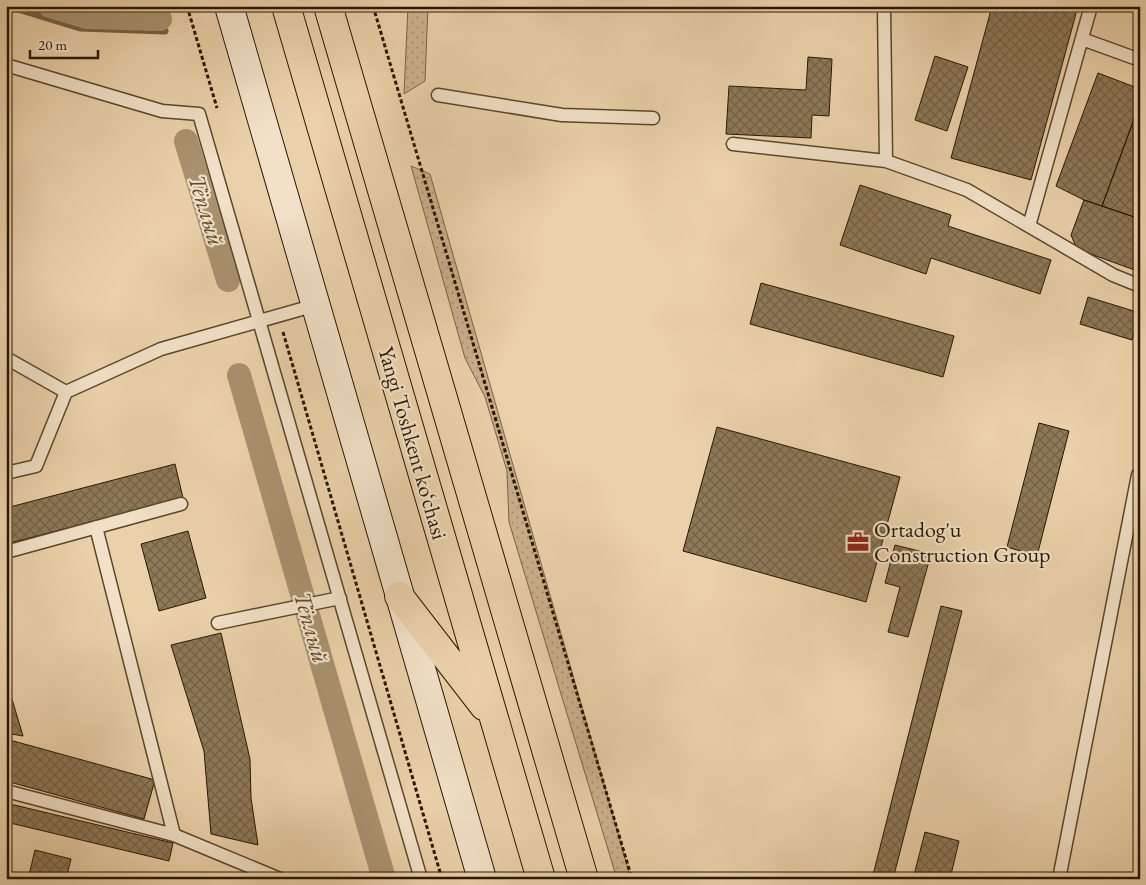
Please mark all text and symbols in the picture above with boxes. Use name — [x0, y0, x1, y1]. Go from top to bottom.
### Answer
scale bar — [30, 28, 98, 60]
text: 20 m — [38, 35, 67, 54]
water label: Тёплый — [182, 171, 232, 249]
street label: Yangi Toshkent ko‘chasi — [372, 343, 454, 543]
place label: Ortadog'u Construction Group — [874, 515, 1051, 569]
office icon: Ortadog'u Construction Group — [845, 529, 871, 555]
water label: Тёплый — [287, 588, 337, 666]

